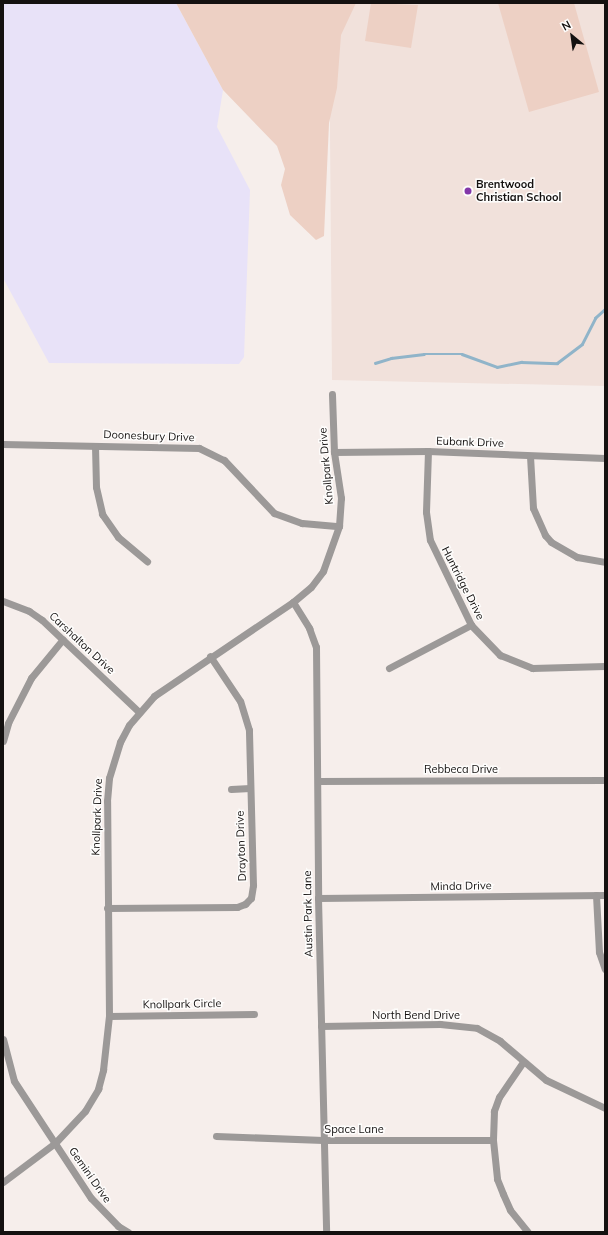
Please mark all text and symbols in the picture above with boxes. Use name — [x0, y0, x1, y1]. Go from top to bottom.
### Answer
north arrow — [552, 16, 592, 56]
text: N — [559, 17, 573, 34]
place label: Brentwood Christian School — [476, 178, 561, 204]
marker: Brentwood Christian School — [463, 186, 473, 196]
street label: Knollpark Drive — [316, 427, 336, 505]
street label: Doonesbury Drive — [103, 428, 195, 444]
street label: Eubank Drive — [436, 434, 504, 450]
street label: Huntridge Drive — [439, 544, 487, 622]
street label: Carshalton Drive — [46, 609, 118, 677]
street label: Rebbeca Drive — [424, 762, 498, 776]
street label: Knollpark Drive — [89, 778, 105, 856]
street label: Drayton Drive — [233, 810, 249, 882]
street label: Austin Park Lane — [301, 871, 315, 957]
street label: Minda Drive — [430, 879, 492, 893]
street label: Knollpark Circle — [143, 997, 221, 1011]
street label: North Bend Drive — [372, 1008, 460, 1022]
street label: Space Lane — [324, 1122, 384, 1136]
street label: Gemini Drive — [66, 1145, 114, 1205]

